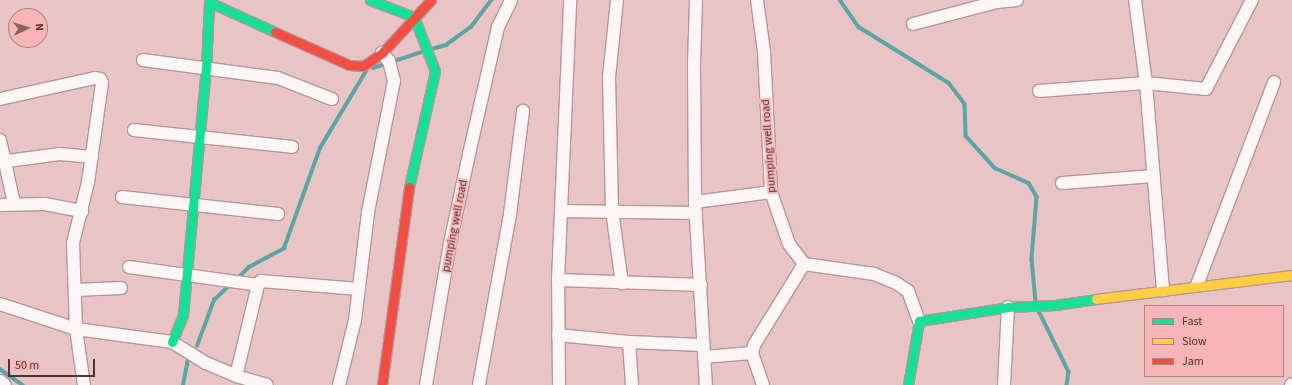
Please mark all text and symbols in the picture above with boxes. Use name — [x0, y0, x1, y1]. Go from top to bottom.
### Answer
north arrow — [8, 8, 48, 48]
text: N — [32, 23, 47, 31]
street label: pumping well road — [759, 99, 779, 193]
street label: pumping well road — [439, 179, 471, 273]
legend — [1144, 305, 1284, 377]
text: Fast — [1182, 313, 1202, 330]
text: Slow — [1182, 333, 1207, 350]
scale bar — [10, 351, 97, 377]
text: Jam — [1182, 353, 1204, 370]
text: 50 m — [15, 357, 39, 374]

